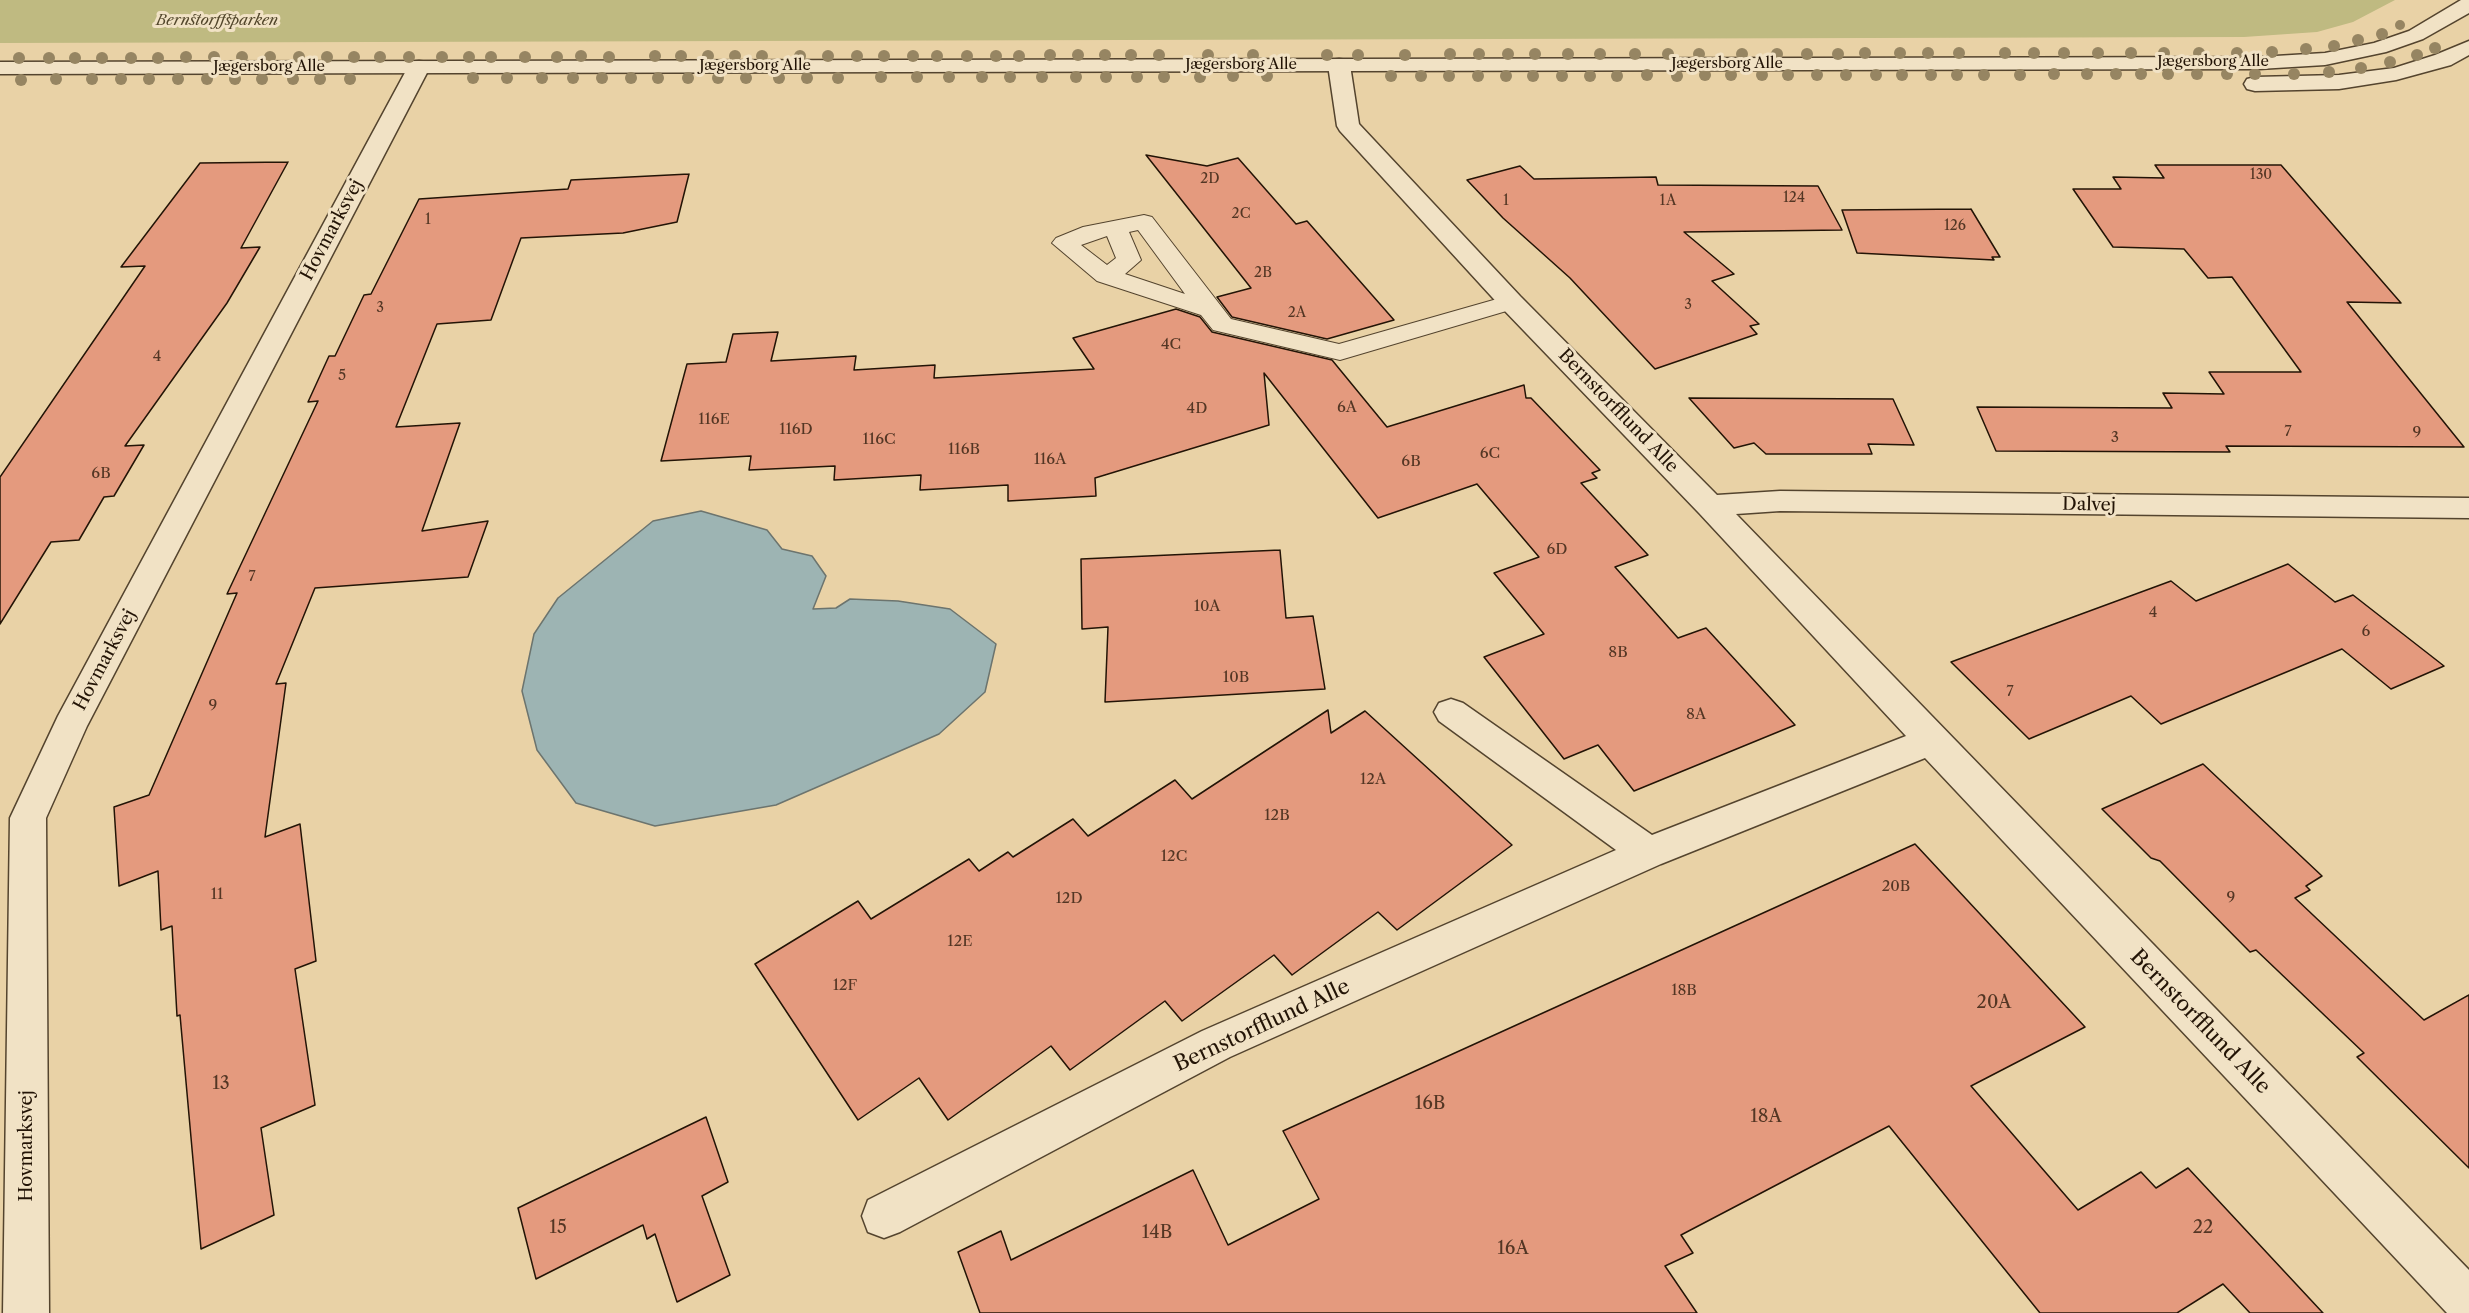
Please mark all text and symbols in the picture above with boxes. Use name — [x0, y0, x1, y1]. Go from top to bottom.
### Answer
park label: Bernstorffsparken — [156, 12, 278, 30]
street label: Jægersborg Alle — [2157, 53, 2269, 71]
street label: Jægersborg Alle — [1671, 55, 1783, 73]
street label: Jægersborg Alle — [1185, 56, 1297, 74]
street label: Jægersborg Alle — [699, 57, 811, 75]
street label: Jægersborg Alle — [213, 58, 325, 76]
house number: 130 — [2250, 167, 2272, 183]
house number: 2D — [1200, 171, 1220, 187]
street label: Hovmarksvej — [296, 176, 368, 284]
house number: 124 — [1783, 190, 1805, 206]
house number: 1 — [1503, 193, 1509, 209]
house number: 1A — [1660, 193, 1676, 209]
house number: 2C — [1232, 206, 1250, 222]
house number: 1 — [425, 212, 431, 228]
house number: 126 — [1944, 218, 1966, 234]
house number: 2B — [1254, 265, 1272, 281]
house number: 3 — [1684, 297, 1692, 313]
house number: 3 — [376, 300, 384, 316]
house number: 2A — [1288, 305, 1306, 321]
house number: 4C — [1161, 336, 1181, 354]
street label: Bernstorfflund Alle — [1553, 345, 1683, 477]
house number: 4 — [153, 348, 161, 366]
house number: 5 — [338, 367, 346, 385]
house number: 6A — [1337, 399, 1357, 417]
house number: 4D — [1187, 400, 1207, 418]
house number: 116E — [698, 411, 730, 429]
house number: 116D — [779, 421, 813, 439]
house number: 7 — [2284, 423, 2292, 441]
house number: 9 — [2413, 424, 2421, 442]
house number: 3 — [2111, 429, 2119, 447]
house number: 116C — [863, 431, 895, 449]
house number: 116B — [948, 441, 980, 459]
house number: 6C — [1480, 445, 1500, 463]
house number: 116A — [1034, 451, 1066, 469]
house number: 6B — [1401, 453, 1421, 471]
house number: 6B — [91, 465, 111, 483]
street label: Dalvej — [2062, 494, 2116, 516]
house number: 6D — [1547, 541, 1567, 559]
house number: 7 — [248, 568, 256, 586]
house number: 10A — [1194, 598, 1220, 616]
house number: 4 — [2149, 604, 2157, 622]
street label: Hovmarksvej — [69, 606, 141, 714]
house number: 6 — [2362, 623, 2370, 641]
house number: 8B — [1608, 644, 1628, 662]
house number: 10B — [1223, 669, 1249, 687]
house number: 7 — [2006, 683, 2014, 701]
house number: 9 — [209, 697, 217, 715]
house number: 8A — [1686, 706, 1706, 724]
house number: 12A — [1360, 771, 1386, 789]
house number: 12B — [1264, 807, 1290, 825]
house number: 12C — [1161, 848, 1187, 866]
house number: 20B — [1882, 878, 1910, 896]
house number: 11 — [211, 886, 223, 904]
house number: 9 — [2227, 889, 2235, 907]
house number: 12D — [1055, 890, 1083, 908]
house number: 12E — [947, 933, 973, 951]
street label: Bernstorfflund Alle — [2125, 945, 2275, 1099]
street label: Bernstorfflund Alle — [1170, 974, 1354, 1078]
house number: 12F — [833, 977, 857, 995]
house number: 18B — [1671, 982, 1697, 1000]
house number: 20A — [1977, 992, 2011, 1014]
house number: 13 — [212, 1073, 230, 1095]
street label: Hovmarksvej — [16, 1090, 38, 1202]
house number: 16B — [1415, 1093, 1445, 1115]
house number: 18A — [1750, 1106, 1782, 1128]
house number: 15 — [549, 1217, 567, 1239]
house number: 22 — [2193, 1217, 2213, 1239]
house number: 14B — [1142, 1222, 1172, 1244]
house number: 16A — [1497, 1238, 1529, 1260]

